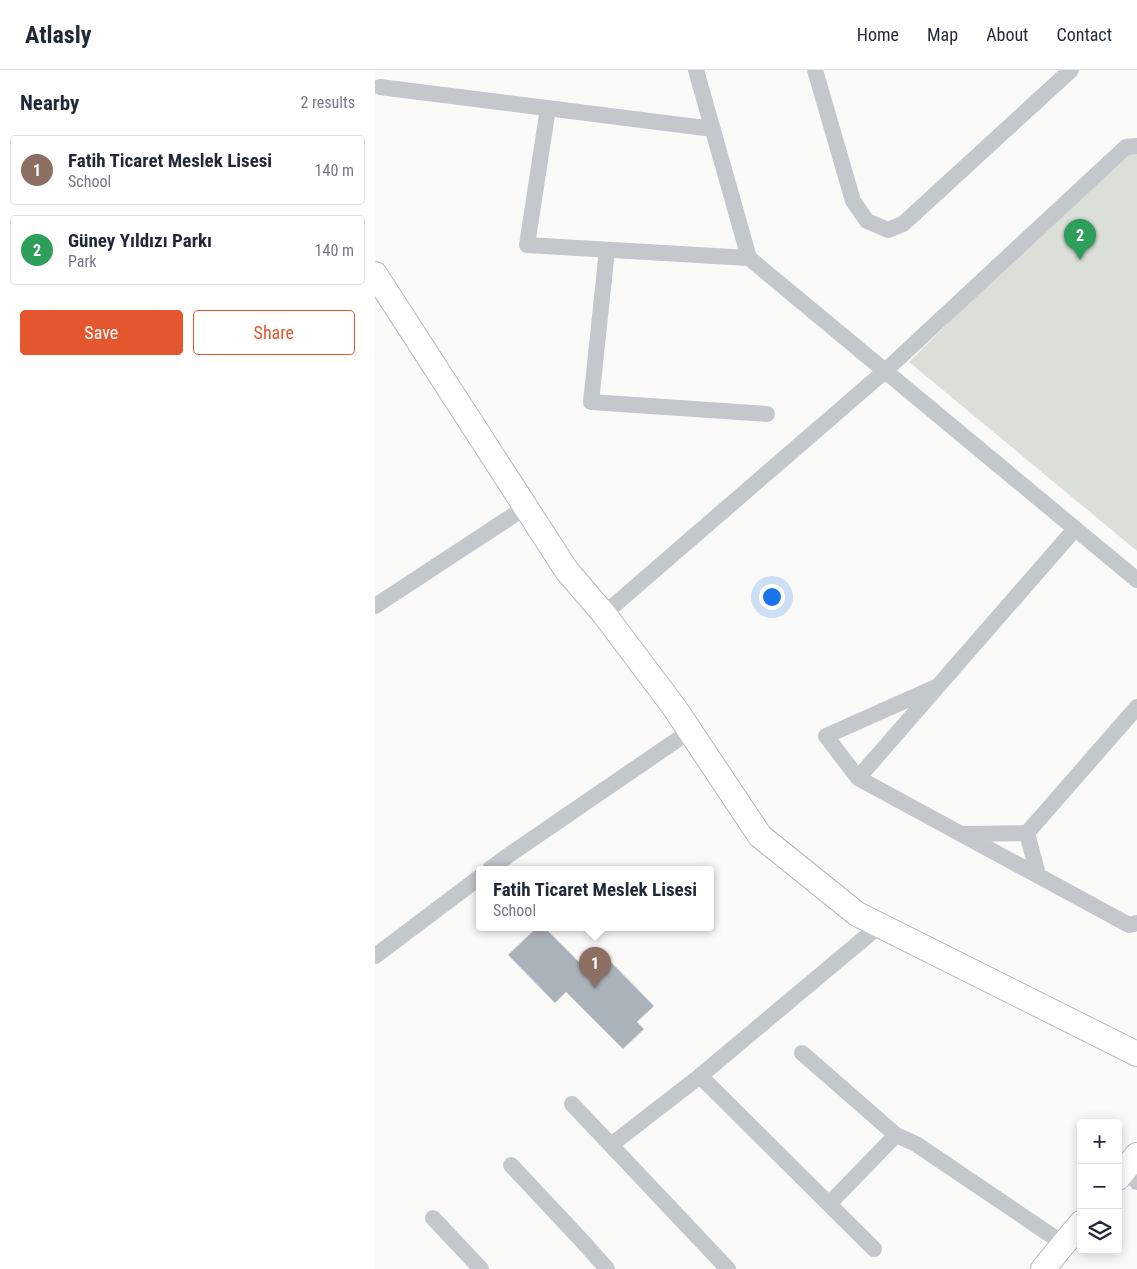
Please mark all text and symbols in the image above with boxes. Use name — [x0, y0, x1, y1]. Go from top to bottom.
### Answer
text: Atlasly — [25, 21, 91, 49]
text: Home — [857, 24, 899, 45]
text: Map — [927, 24, 958, 45]
text: About — [986, 24, 1028, 45]
text: Contact — [1056, 24, 1112, 45]
text: Nearby — [20, 91, 79, 115]
text: 2 results — [300, 93, 355, 112]
text: Fatih Ticaret Meslek Lisesi — [68, 149, 272, 172]
text: 1 — [33, 161, 41, 180]
text: 140 m — [315, 161, 354, 180]
text: School — [68, 172, 111, 191]
pin: 2 — [1064, 219, 1096, 260]
text: Güney Yıldızı Parkı — [68, 229, 212, 252]
text: 2 — [33, 241, 41, 260]
text: 140 m — [315, 241, 354, 260]
text: Park — [68, 252, 97, 271]
button: Save — [20, 310, 183, 355]
button: Share — [193, 310, 355, 355]
your location — [759, 584, 785, 610]
popup — [476, 866, 714, 931]
text: Fatih Ticaret Meslek Lisesi — [493, 878, 697, 901]
text: School — [493, 901, 536, 920]
pin: 1 — [579, 947, 611, 988]
map controls — [1077, 1119, 1122, 1254]
button: + — [1077, 1119, 1122, 1164]
button: − — [1077, 1164, 1122, 1209]
button: layers — [1077, 1209, 1122, 1254]

